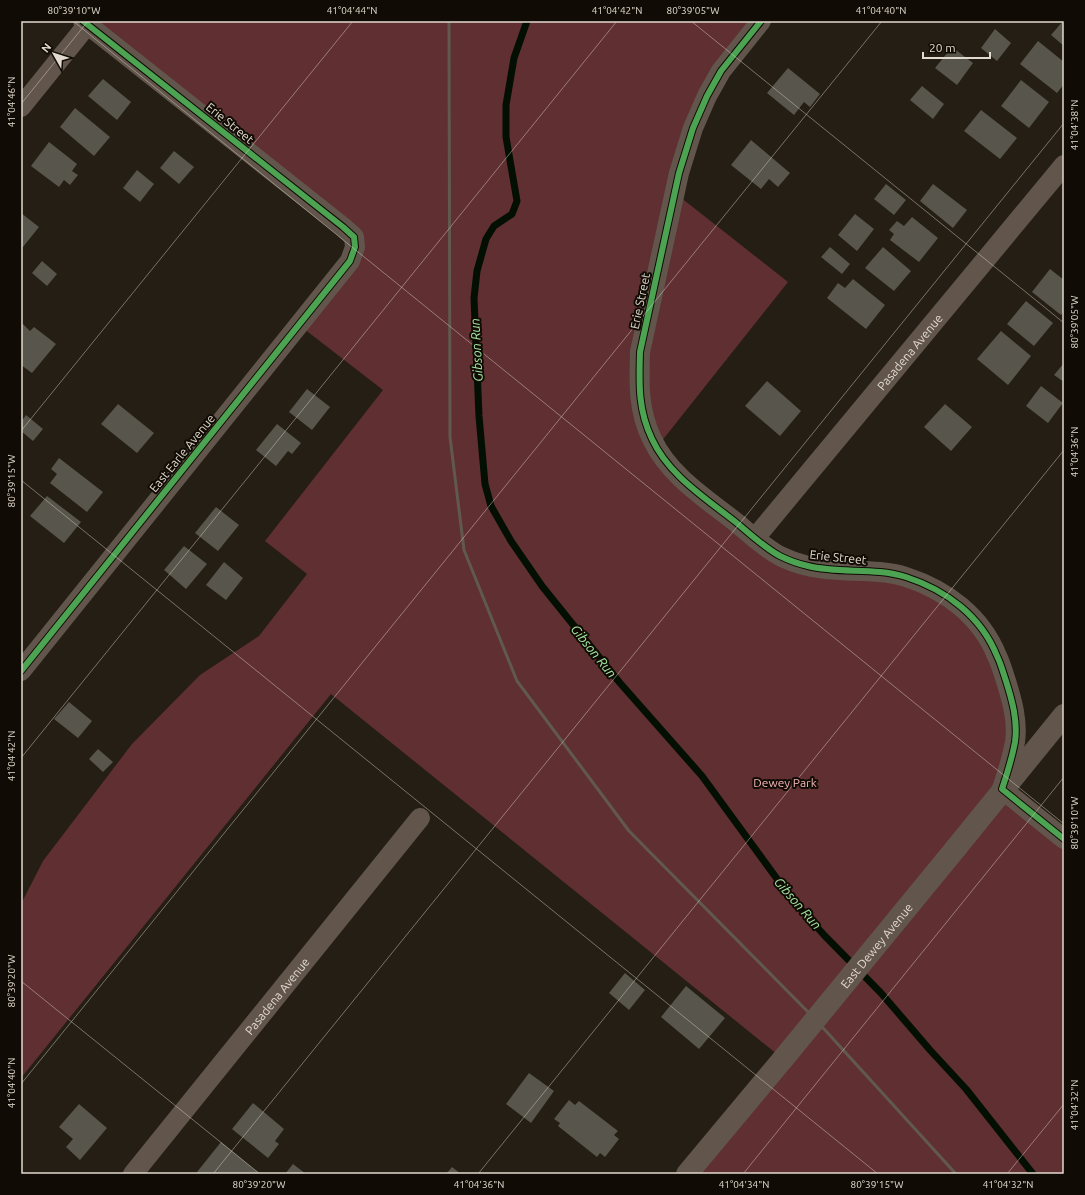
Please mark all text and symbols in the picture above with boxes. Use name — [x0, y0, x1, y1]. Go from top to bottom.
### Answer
text: 80°39'10"W — [48, 5, 100, 16]
text: 41°04'44"N — [327, 5, 377, 16]
text: 41°04'42"N — [592, 5, 642, 16]
text: 80°39'05"W — [667, 5, 719, 16]
text: 41°04'40"N — [856, 5, 906, 16]
north arrow — [34, 34, 74, 74]
scale bar — [923, 34, 990, 60]
text: N — [39, 41, 53, 55]
text: 20 m — [929, 41, 956, 54]
text: 41°04'46"N — [6, 77, 17, 127]
street label: Erie Street — [204, 100, 256, 146]
text: 41°04'38"N — [1069, 100, 1080, 150]
street label: Erie Street — [628, 271, 652, 330]
text: 80°39'05"W — [1069, 296, 1080, 348]
street label: Pasadena Avenue — [874, 311, 945, 392]
water label: Gibson Run — [467, 318, 485, 382]
street label: East Earle Avenue — [147, 412, 217, 494]
text: 41°04'36"N — [1069, 427, 1080, 477]
text: 80°39'15"W — [6, 455, 17, 507]
street label: Erie Street — [809, 548, 867, 566]
water label: Gibson Run — [568, 622, 620, 680]
text: 41°04'42"N — [6, 731, 17, 781]
park label: Dewey Park — [753, 776, 817, 789]
text: 80°39'10"W — [1069, 797, 1080, 849]
water label: Gibson Run — [772, 874, 824, 932]
street label: East Dewey Avenue — [838, 900, 915, 990]
text: 80°39'20"W — [6, 955, 17, 1007]
street label: Pasadena Avenue — [242, 955, 311, 1037]
text: 41°04'40"N — [6, 1058, 17, 1108]
text: 41°04'32"N — [1069, 1080, 1080, 1130]
text: 80°39'20"W — [233, 1179, 285, 1190]
text: 41°04'36"N — [454, 1179, 504, 1190]
text: 41°04'34"N — [719, 1179, 769, 1190]
text: 80°39'15"W — [851, 1179, 903, 1190]
text: 41°04'32"N — [983, 1179, 1033, 1190]

